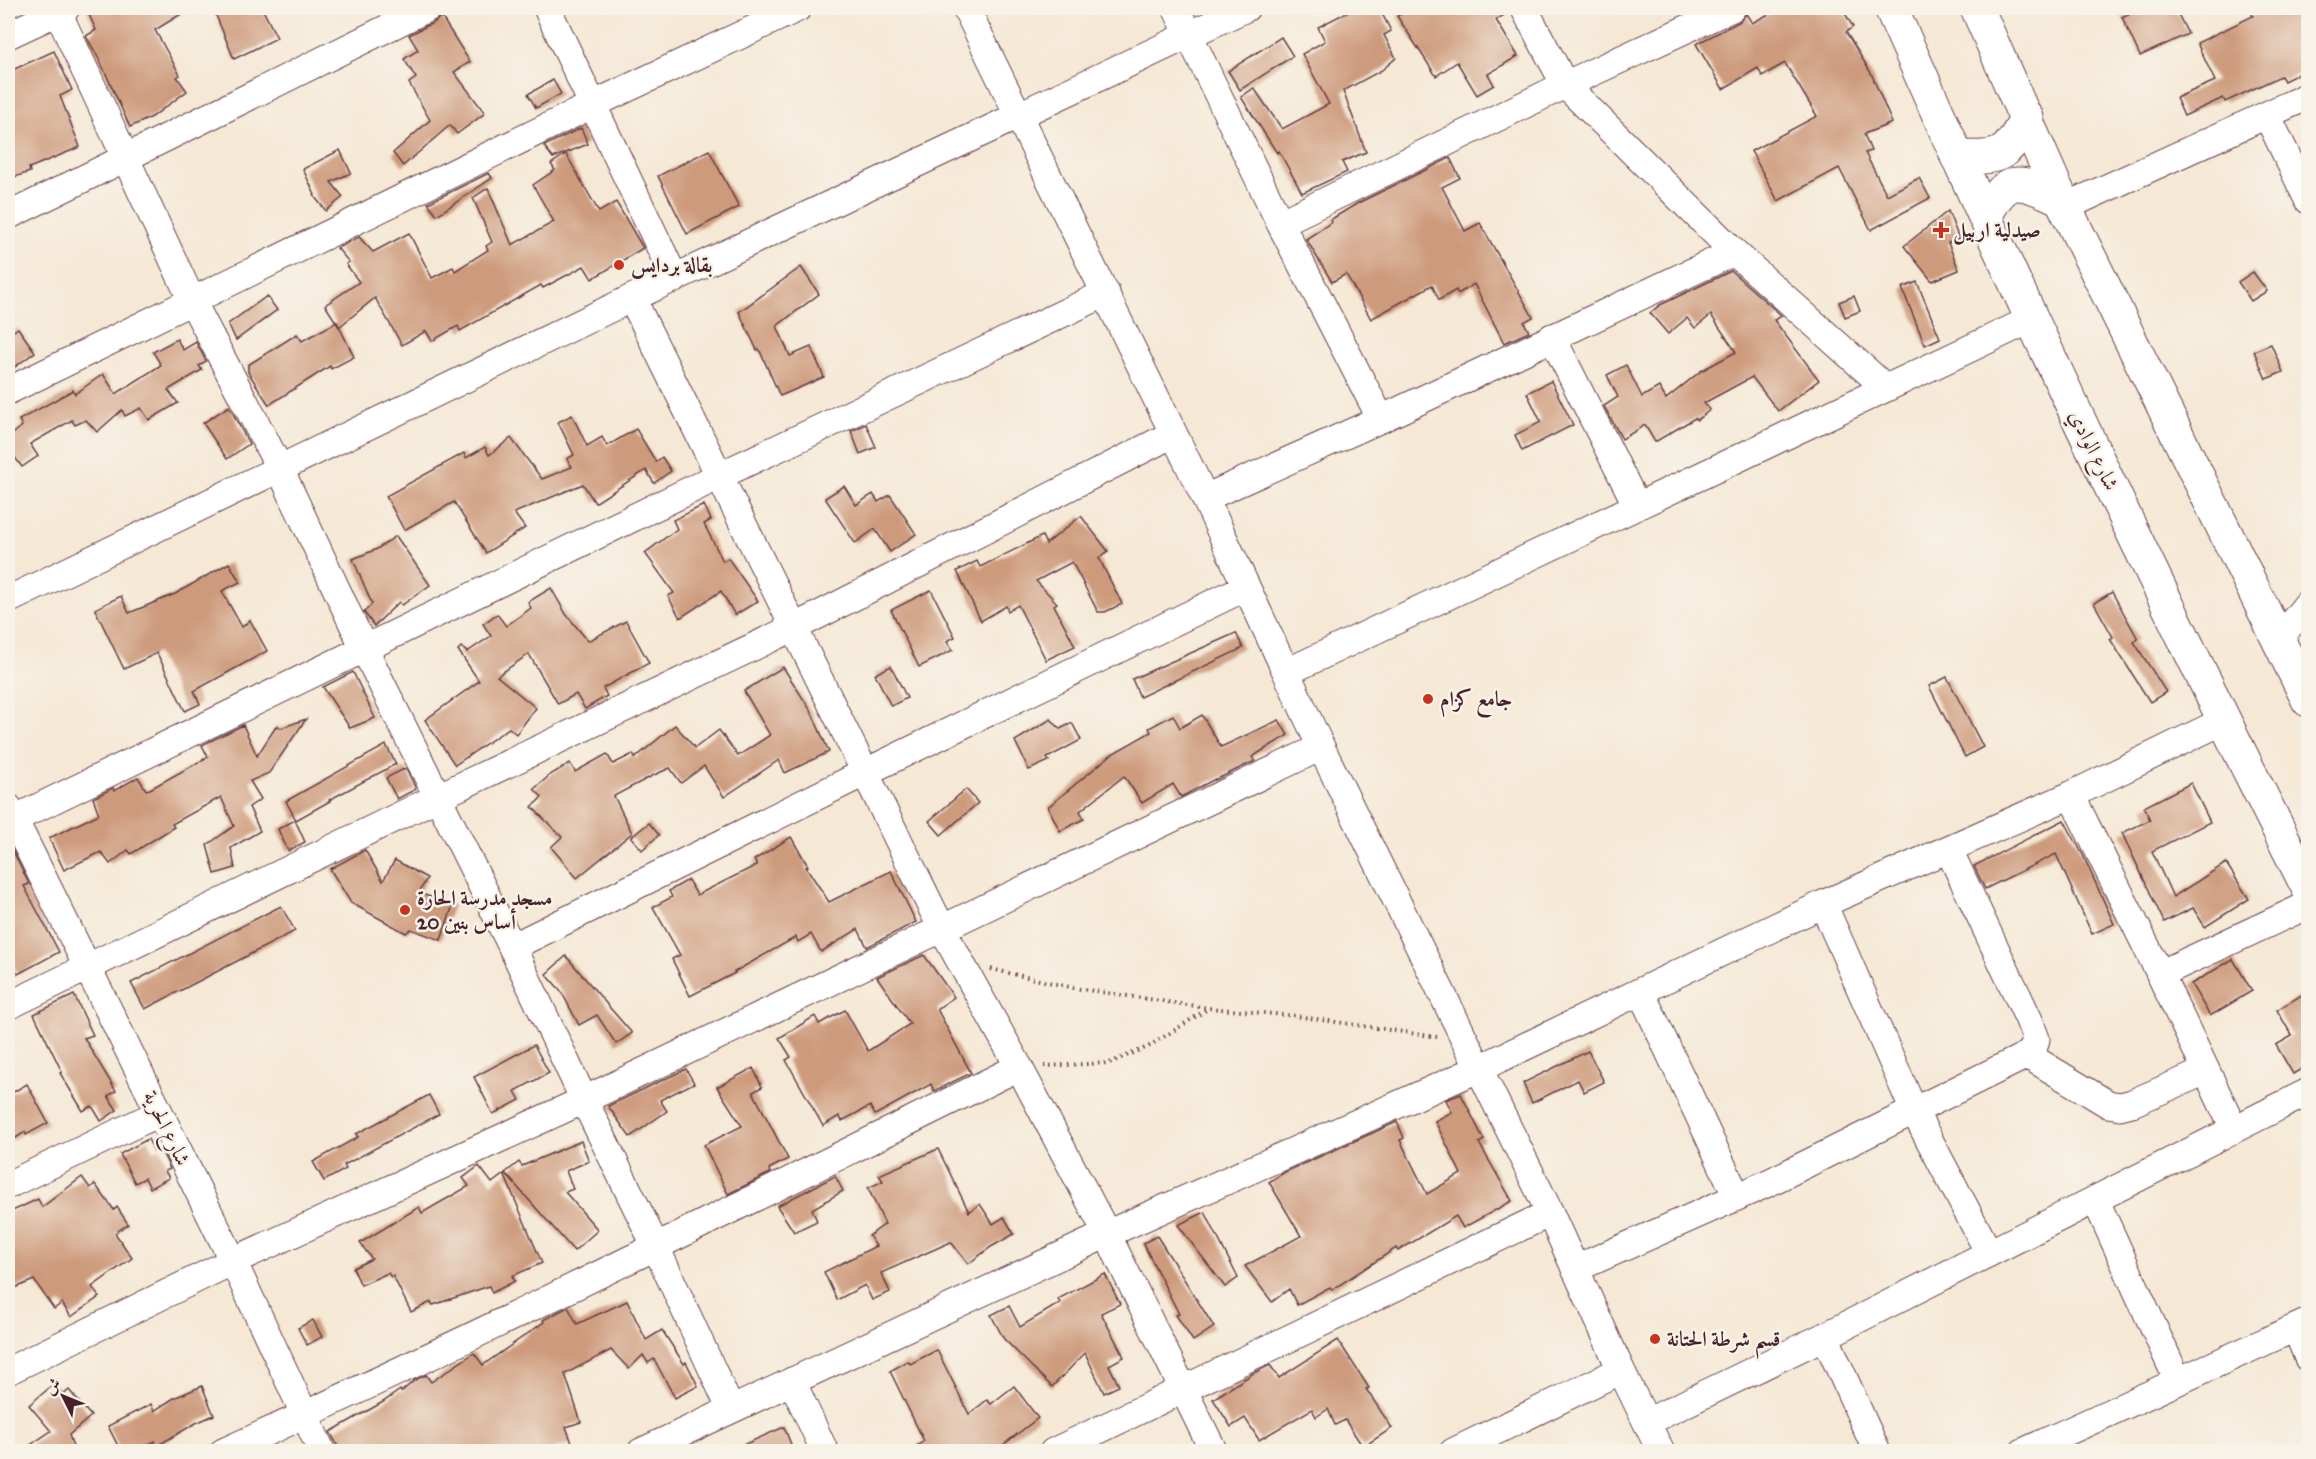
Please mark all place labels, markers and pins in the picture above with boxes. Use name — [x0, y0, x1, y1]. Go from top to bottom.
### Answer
place label: صيدلية اربيل — [1953, 217, 2041, 245]
marker: صيدلية اربيل — [1934, 223, 1948, 237]
place label: بقالة بردايس — [631, 252, 713, 279]
marker: بقالة بردايس — [612, 258, 626, 272]
place label: جامع كزام — [1440, 686, 1513, 718]
marker: جامع كزام — [1421, 692, 1435, 706]
place label: مسجد مدرسة الحارة 20 أساس بنين — [417, 885, 552, 935]
marker: مسجد مدرسة الحارة 20 أساس بنين — [398, 903, 412, 917]
place label: قسم شرطة الحتانة — [1667, 1326, 1780, 1359]
marker: قسم شرطة الحتانة — [1648, 1332, 1662, 1346]

